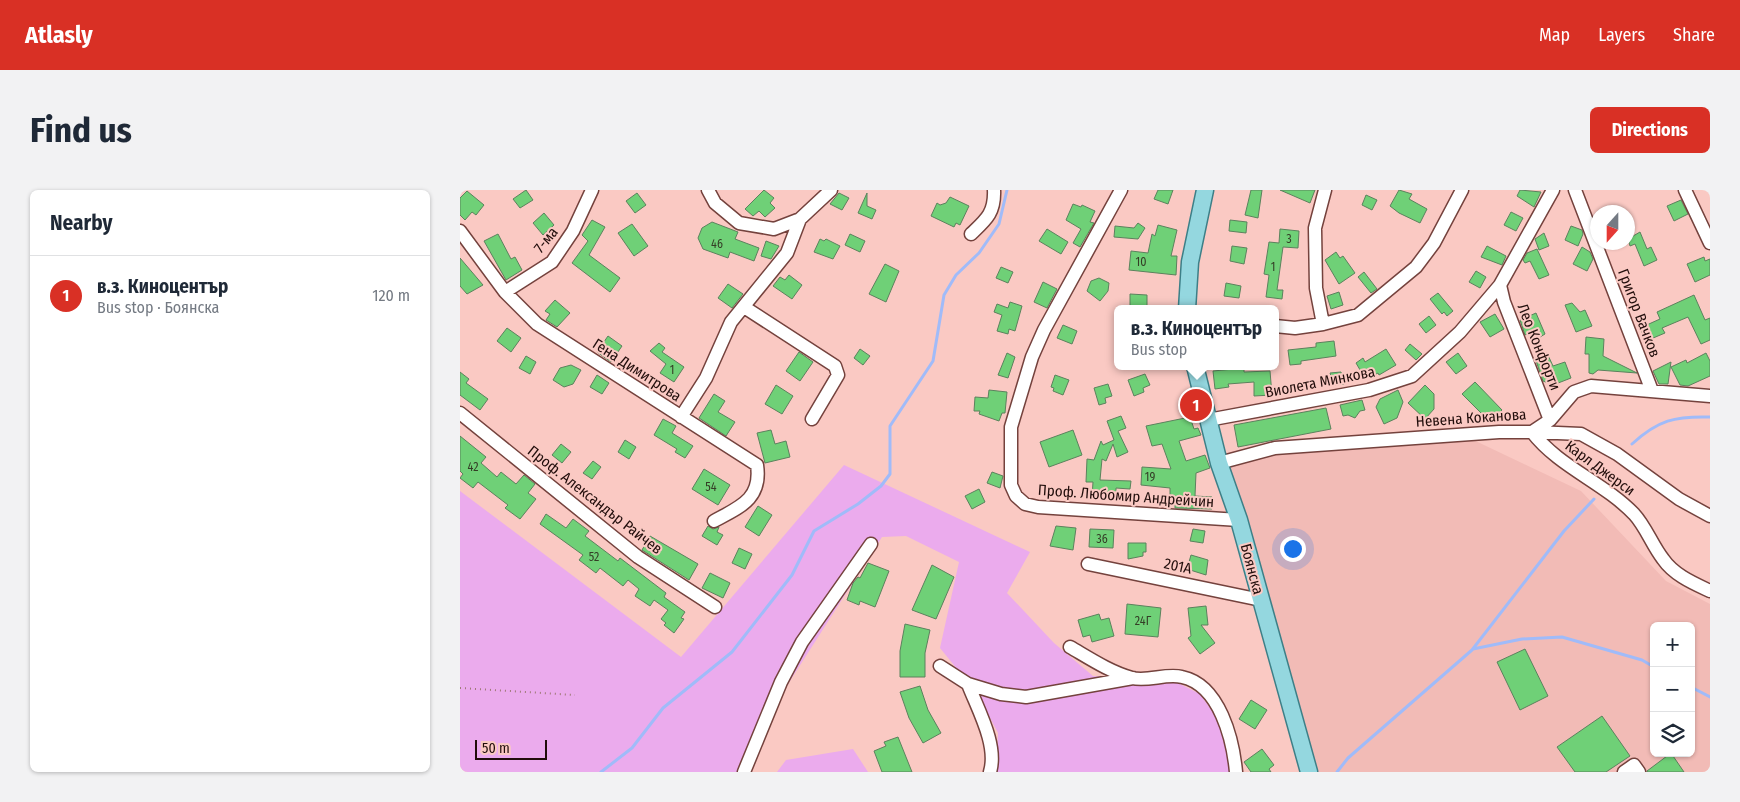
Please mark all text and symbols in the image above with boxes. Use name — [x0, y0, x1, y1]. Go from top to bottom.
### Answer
text: Atlasly — [25, 21, 93, 49]
text: Map — [1539, 24, 1570, 46]
text: Layers — [1598, 24, 1645, 46]
text: Share — [1673, 24, 1715, 46]
button: Directions — [1590, 107, 1710, 153]
text: Find us — [30, 109, 132, 151]
north arrow — [1590, 205, 1635, 250]
text: Nearby — [50, 210, 112, 236]
street label: 7-ма — [530, 223, 562, 257]
house number: 3 — [1286, 232, 1292, 246]
house number: 46 — [711, 237, 723, 251]
house number: 10 — [1136, 255, 1146, 269]
house number: 1 — [1271, 260, 1275, 274]
street label: Григор Вачков — [1614, 266, 1664, 360]
text: в.з. Киноцентър — [97, 275, 228, 298]
text: 1 — [63, 286, 69, 305]
text: 120 m — [372, 286, 410, 305]
text: Bus stop · Боянска — [97, 298, 219, 317]
street label: Лео Конфорти — [1513, 301, 1565, 393]
popup — [1114, 305, 1279, 370]
text: в.з. Киноцентър — [1131, 317, 1262, 340]
street label: Гена Димитрова — [589, 335, 685, 405]
text: Bus stop — [1131, 340, 1187, 359]
house number: 1 — [670, 363, 674, 377]
street label: Виолета Минкова — [1264, 363, 1376, 401]
pin: 1 — [1180, 386, 1212, 424]
street label: Невена Коканова — [1415, 405, 1527, 431]
street label: Карл Джерси — [1562, 437, 1638, 499]
street label: Проф. Александър Райчев — [524, 442, 666, 558]
house number: 42 — [468, 460, 478, 474]
house number: 19 — [1145, 470, 1155, 484]
house number: 54 — [705, 480, 717, 494]
street label: Проф. Любомир Андрейчин — [1037, 481, 1215, 511]
house number: 36 — [1096, 532, 1108, 546]
your location — [1280, 536, 1306, 562]
street label: Боянска — [1237, 542, 1267, 596]
house number: 52 — [589, 550, 599, 564]
street label: 201А — [1163, 554, 1194, 578]
house number: 24Г — [1135, 614, 1152, 628]
map controls — [1650, 622, 1695, 757]
button: + — [1650, 622, 1695, 667]
button: − — [1650, 667, 1695, 712]
button: layers — [1650, 712, 1695, 757]
scale bar — [475, 737, 548, 760]
text: 50 m — [482, 740, 510, 757]

